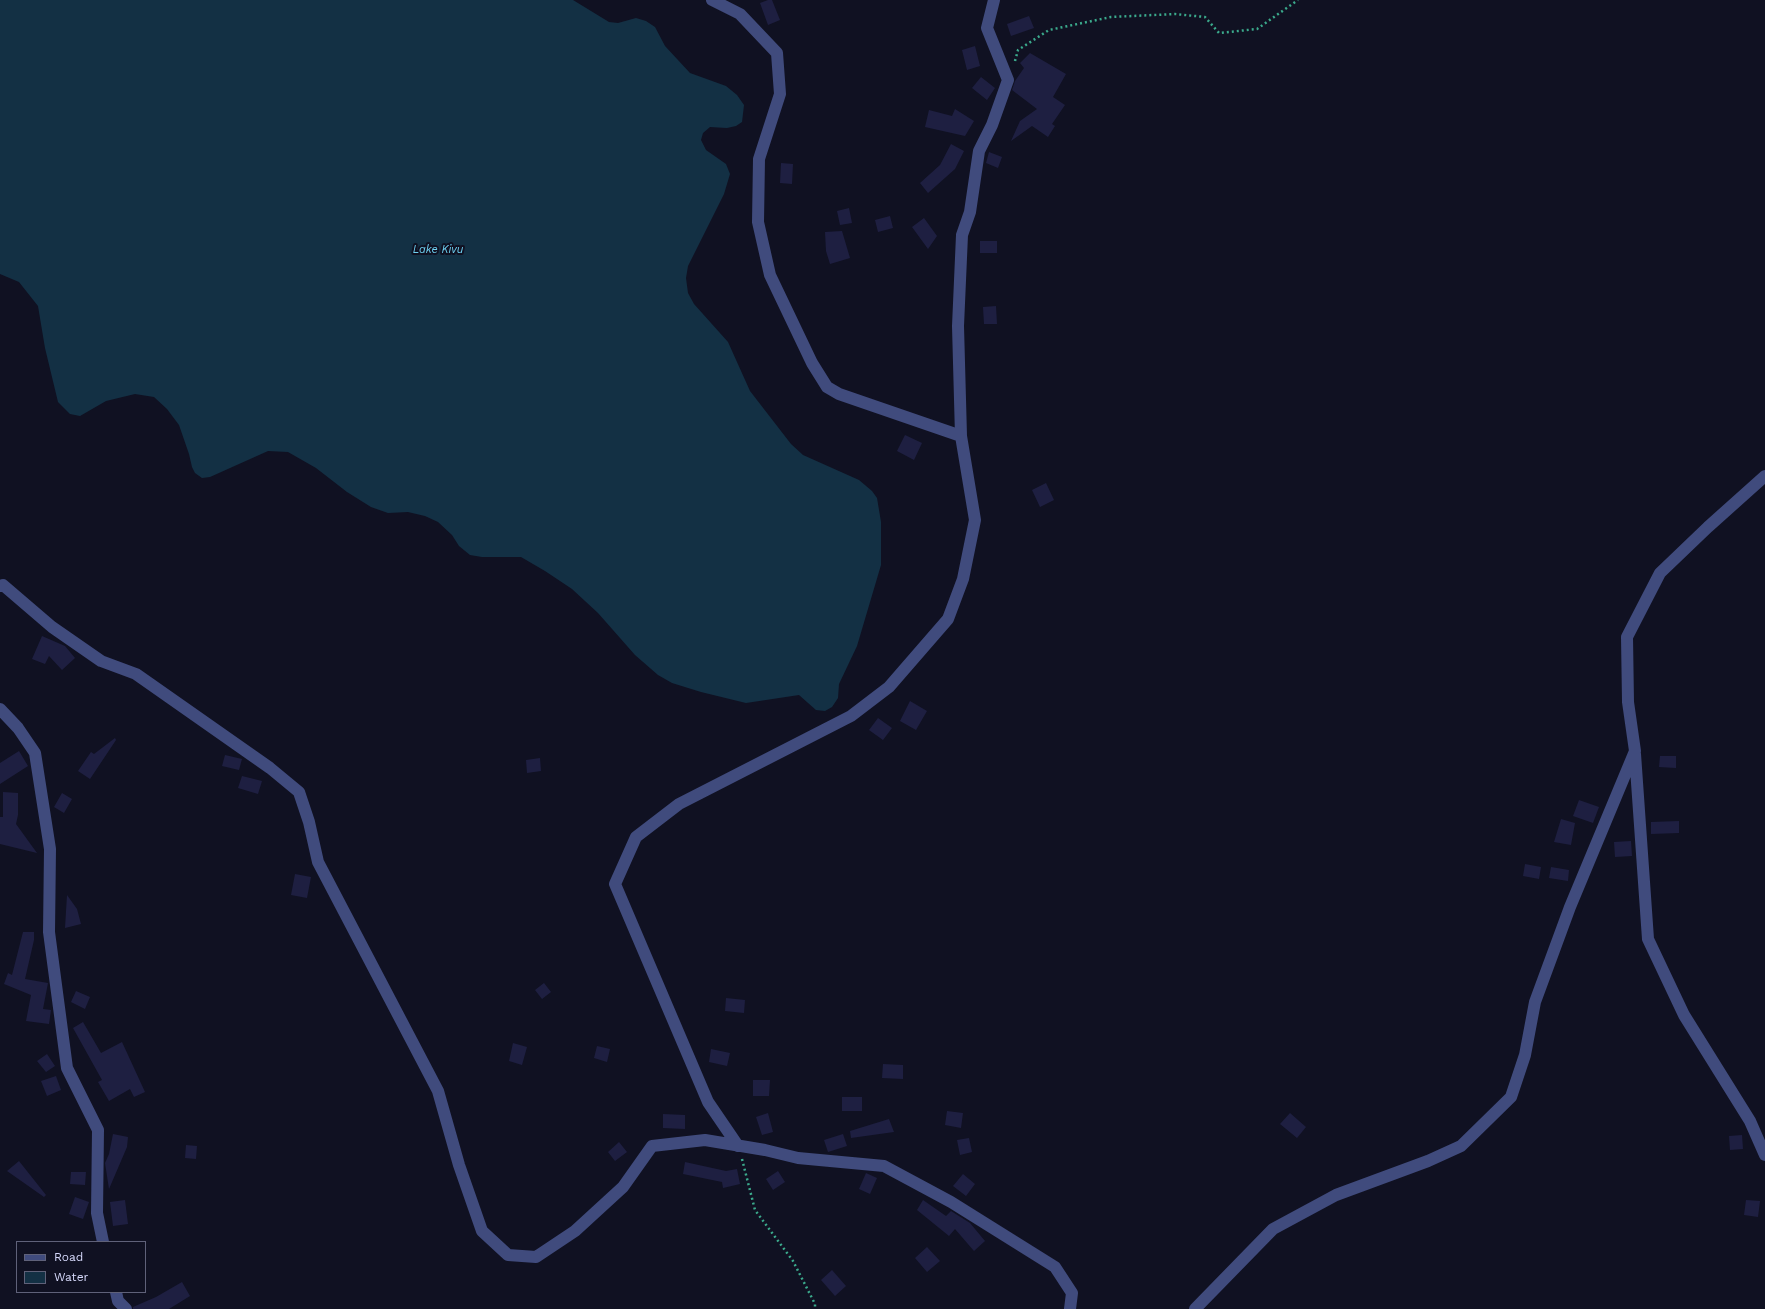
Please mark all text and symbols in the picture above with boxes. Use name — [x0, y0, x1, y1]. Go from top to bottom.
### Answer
water label: Lake Kivu — [413, 243, 463, 257]
legend — [16, 1241, 146, 1293]
text: Road — [54, 1250, 83, 1264]
text: Water — [54, 1270, 88, 1284]

